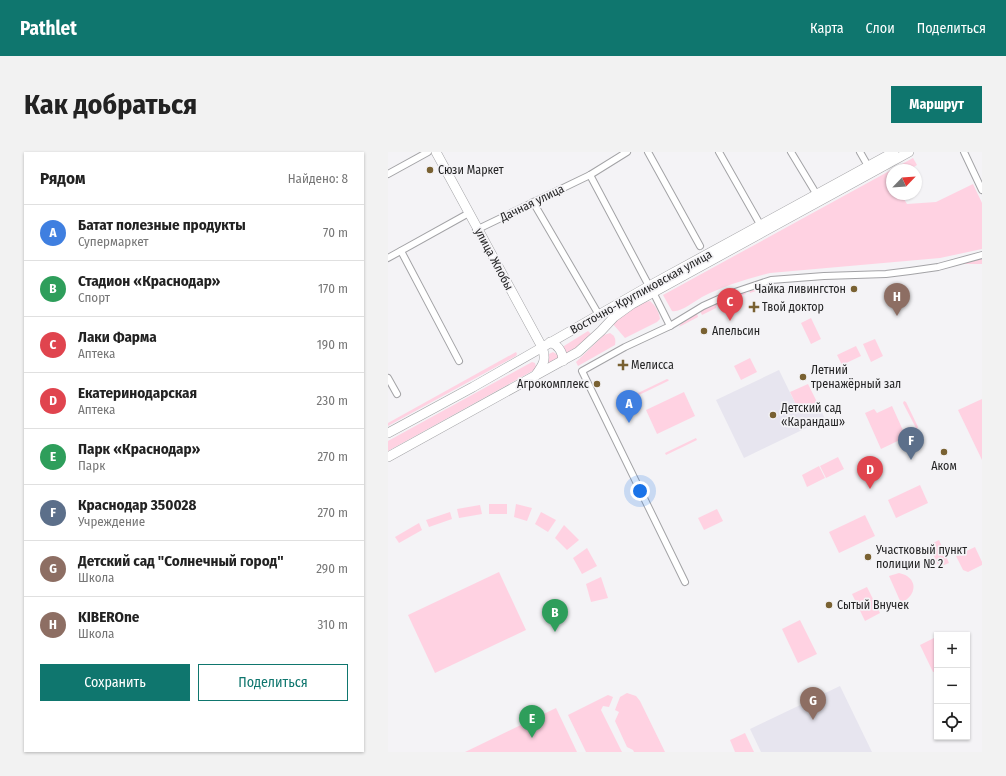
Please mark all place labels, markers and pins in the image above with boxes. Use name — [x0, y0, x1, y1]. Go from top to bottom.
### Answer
place label: Сюзи Маркет — [438, 163, 504, 177]
marker: Сюзи Маркет — [425, 165, 435, 175]
place label: Чайка ливингстон — [755, 282, 846, 296]
pin: H — [884, 283, 910, 316]
marker: Чайка ливингстон — [849, 284, 859, 294]
pin: C — [717, 288, 743, 321]
place label: Твой доктор — [762, 300, 824, 314]
marker: Твой доктор — [749, 302, 759, 312]
place label: Апельсин — [712, 324, 760, 338]
marker: Апельсин — [699, 326, 709, 336]
place label: Мелисса — [631, 358, 674, 372]
marker: Мелисса — [618, 360, 628, 370]
place label: Летний тренажёрный зал — [811, 363, 901, 391]
marker: Летний тренажёрный зал — [798, 372, 808, 382]
place label: Агрокомплекс — [517, 377, 589, 391]
marker: Агрокомплекс — [592, 379, 602, 389]
pin: A — [616, 390, 642, 423]
place label: Детский сад «Карандаш» — [780, 401, 845, 429]
marker: Детский сад «Карандаш» — [768, 410, 778, 420]
pin: F — [898, 427, 924, 460]
marker: Аком — [939, 447, 949, 457]
pin: D — [857, 456, 883, 489]
place label: Аком — [931, 459, 957, 473]
place label: Участковый пункт полиции № 2 — [875, 543, 967, 571]
marker: Участковый пункт полиции № 2 — [863, 552, 873, 562]
place label: Сытый Внучек — [837, 598, 909, 612]
pin: B — [542, 599, 568, 632]
marker: Сытый Внучек — [824, 600, 834, 610]
pin: G — [800, 687, 826, 720]
pin: E — [519, 705, 545, 738]

